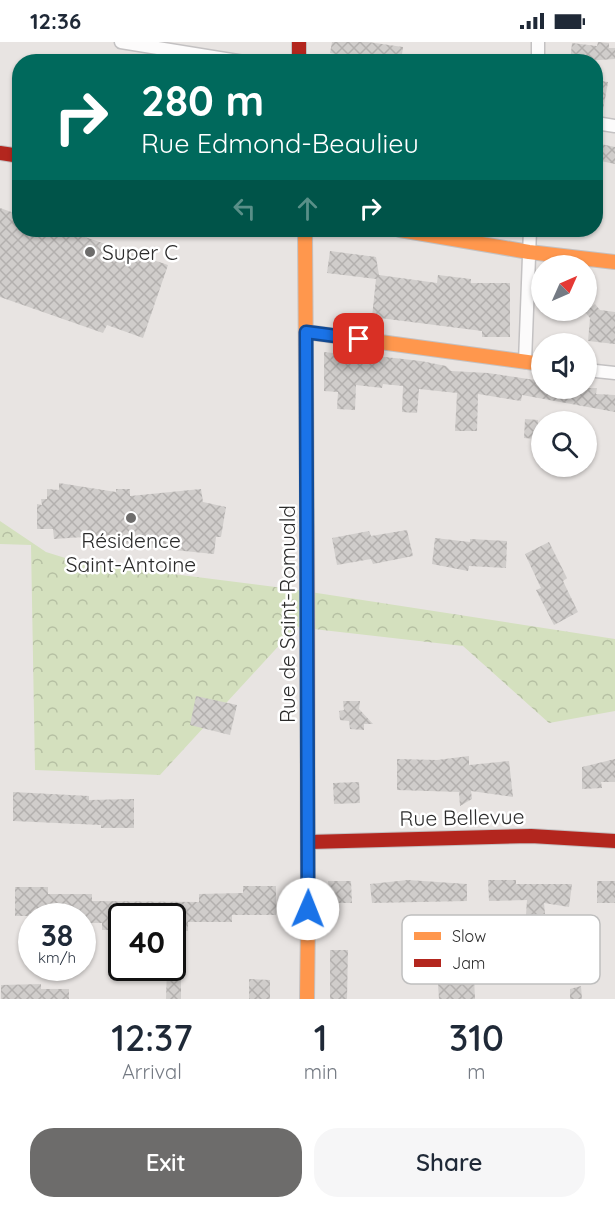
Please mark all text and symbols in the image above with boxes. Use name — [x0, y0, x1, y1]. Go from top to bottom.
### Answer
text: 12:36 — [30, 7, 81, 35]
text: 280 m — [141, 74, 264, 127]
icon: right — [42, 78, 120, 156]
text: Rue Edmond-Beaulieu — [141, 126, 419, 160]
icon: left — [228, 192, 261, 225]
icon: ahead — [291, 192, 324, 225]
icon: right — [354, 192, 387, 225]
place label: Super C — [102, 239, 178, 265]
marker: Super C — [83, 245, 97, 259]
north arrow — [531, 255, 597, 321]
map controls — [531, 255, 597, 477]
pin — [333, 313, 384, 364]
icon: arrive — [342, 322, 375, 355]
button: sound — [531, 333, 597, 399]
button: search — [531, 411, 597, 477]
street label: Rue de Saint-Romuald — [274, 505, 300, 723]
marker: Résidence Saint-Antoine — [124, 511, 138, 525]
place label: Résidence Saint-Antoine — [66, 527, 196, 577]
street label: Rue Bellevue — [399, 803, 525, 831]
position arrow — [276, 877, 340, 941]
speed limit sign: 40 — [108, 903, 186, 981]
legend — [402, 915, 600, 984]
text: 38 — [41, 916, 73, 954]
text: Slow — [452, 926, 486, 946]
text: km/h — [38, 948, 76, 967]
text: Jam — [452, 953, 485, 973]
text: 12:37 — [111, 1015, 193, 1060]
text: 1 — [314, 1015, 328, 1060]
text: 310 — [449, 1015, 504, 1060]
text: Arrival — [122, 1059, 182, 1084]
text: min — [304, 1059, 338, 1084]
text: m — [467, 1059, 486, 1084]
button: Exit — [30, 1128, 302, 1197]
button: Share — [314, 1128, 585, 1197]

